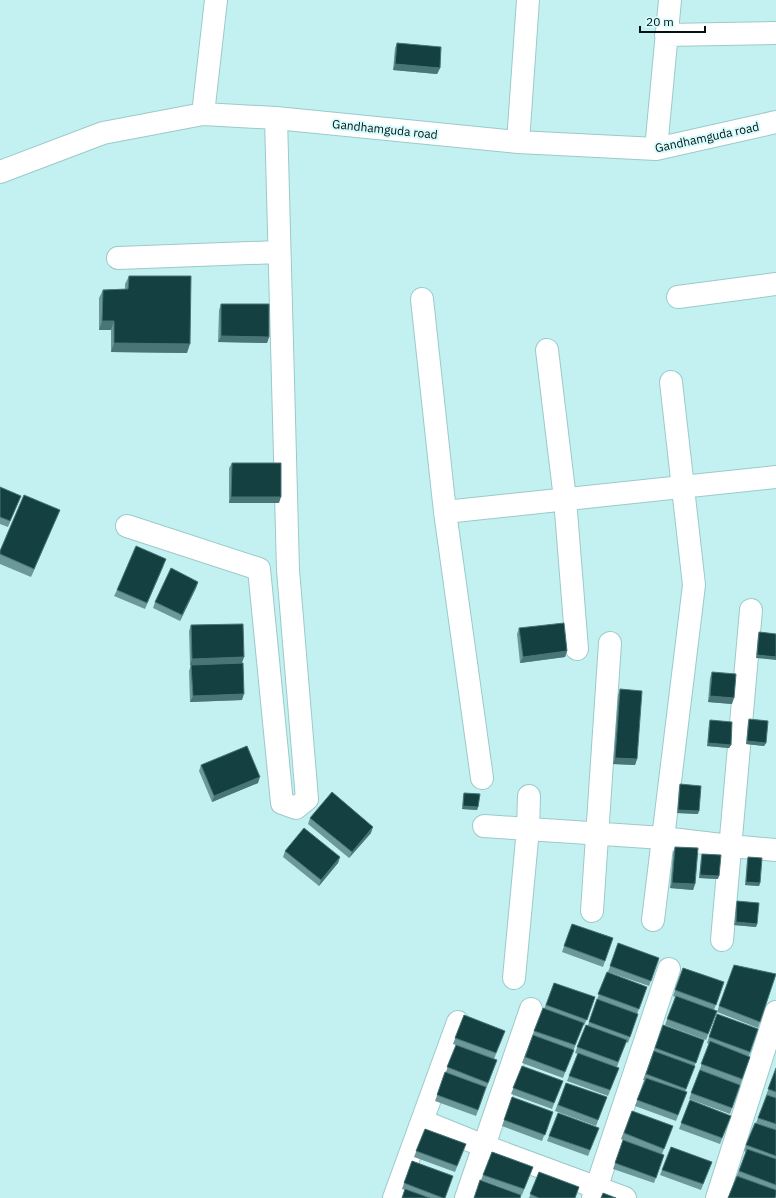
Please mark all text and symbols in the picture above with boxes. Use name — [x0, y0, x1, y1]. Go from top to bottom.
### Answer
scale bar — [640, 8, 705, 34]
text: 20 m — [646, 14, 674, 29]
street label: Gandhamguda road — [332, 116, 438, 142]
street label: Gandhamguda road — [654, 119, 760, 155]

